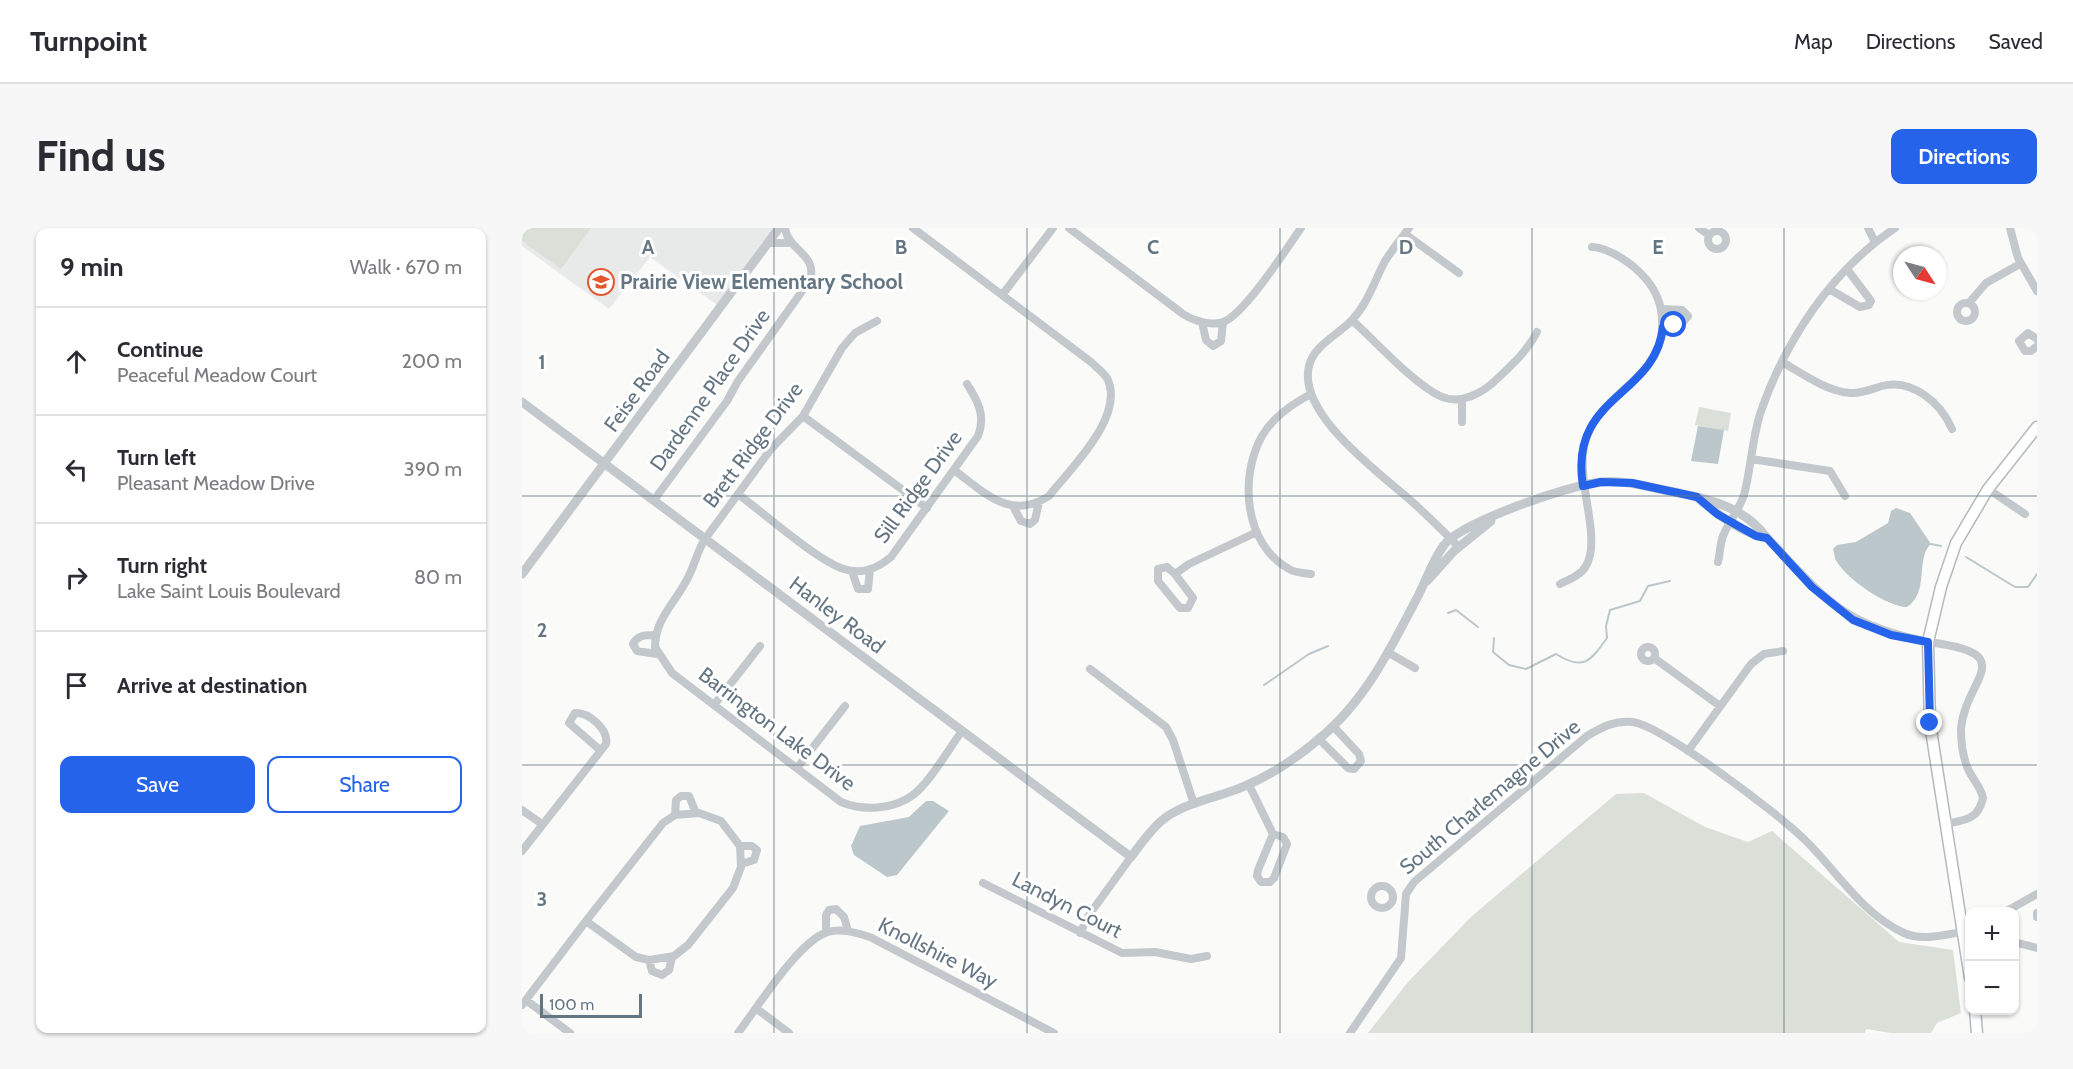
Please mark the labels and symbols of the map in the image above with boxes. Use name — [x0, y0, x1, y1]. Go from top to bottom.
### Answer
text: A — [642, 235, 655, 259]
text: B — [895, 235, 907, 259]
text: C — [1147, 235, 1159, 259]
text: D — [1399, 235, 1413, 259]
text: E — [1652, 235, 1664, 259]
north arrow — [1893, 246, 1947, 300]
school or university icon: Prairie View Elementary School — [586, 267, 616, 297]
place label: Prairie View Elementary School — [620, 269, 903, 294]
street label: Dardenne Place Drive — [644, 304, 775, 475]
route start — [1660, 311, 1686, 337]
street label: Feise Road — [599, 345, 675, 436]
text: 1 — [538, 350, 546, 374]
street label: Brett Ridge Drive — [697, 377, 808, 512]
street label: Sill Ridge Drive — [868, 425, 967, 548]
street label: Hanley Road — [785, 571, 890, 659]
text: 2 — [537, 618, 547, 642]
street label: Barrington Lake Drive — [694, 662, 861, 796]
route end — [1916, 709, 1942, 735]
street label: South Charlemagne Drive — [1394, 714, 1585, 879]
street label: Landyn Court — [1008, 866, 1126, 943]
text: 3 — [537, 887, 547, 911]
street label: Knollshire Way — [874, 912, 1002, 994]
scale bar — [540, 991, 642, 1018]

